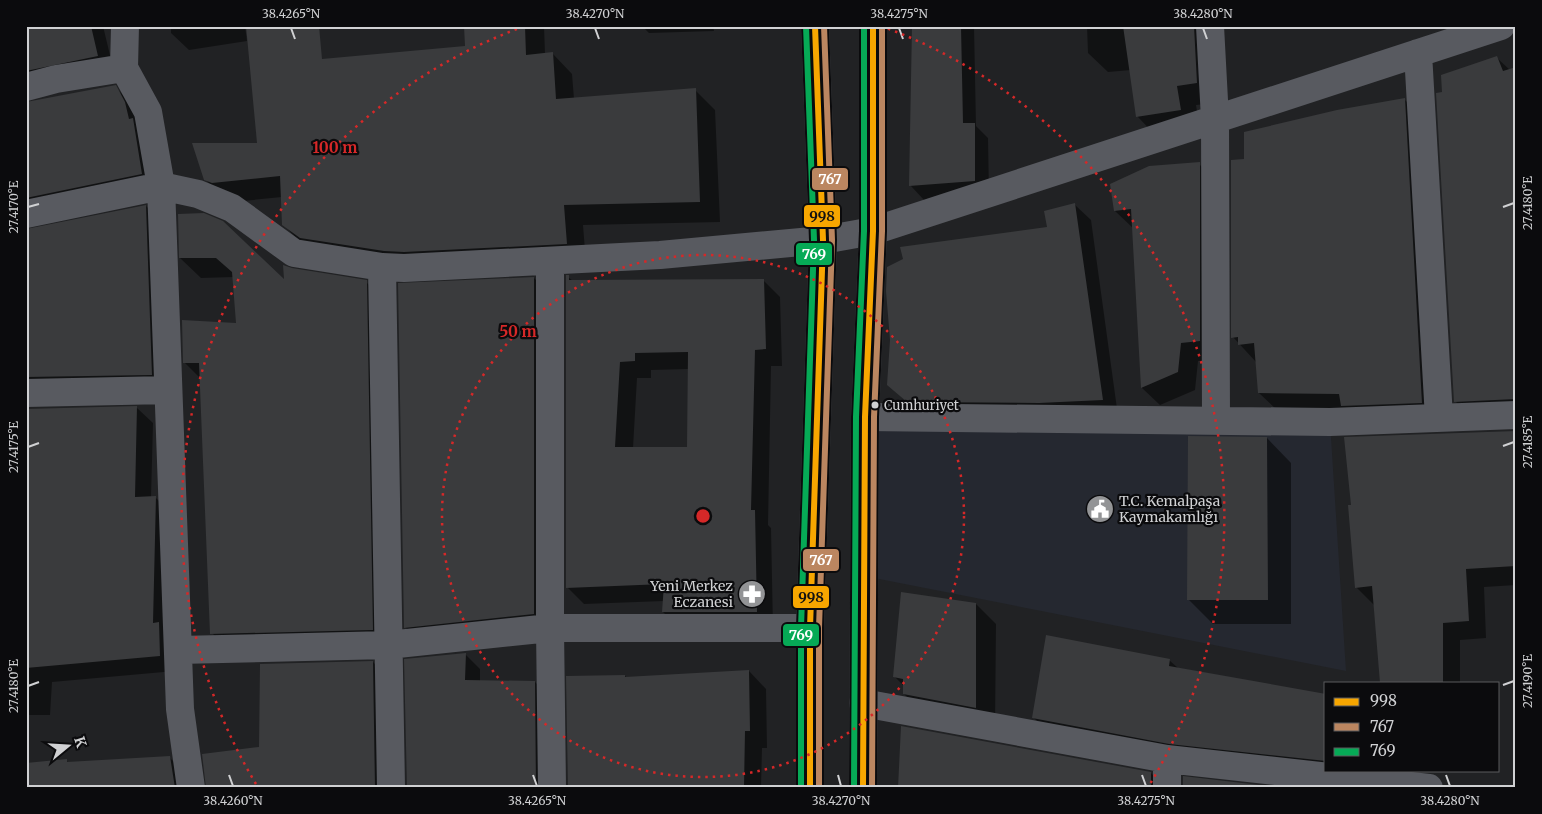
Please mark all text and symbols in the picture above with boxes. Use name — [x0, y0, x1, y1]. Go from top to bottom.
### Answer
text: 38.4265°N — [262, 6, 321, 21]
text: 38.4270°N — [566, 6, 625, 21]
text: 38.4275°N — [870, 6, 928, 21]
text: 38.4280°N — [1173, 6, 1233, 21]
text: 100 m — [313, 138, 357, 157]
line badge: 767 — [811, 167, 849, 191]
text: 767 — [818, 170, 842, 188]
text: 27.4180°E — [1520, 176, 1535, 230]
text: 27.4170°E — [6, 180, 21, 233]
line badge: 998 — [803, 204, 841, 228]
text: 998 — [809, 207, 835, 225]
line badge: 769 — [795, 242, 833, 266]
text: 769 — [802, 245, 826, 263]
text: 50 m — [499, 322, 537, 341]
place label: Cumhuriyet — [884, 397, 959, 414]
marker: Cumhuriyet — [870, 400, 880, 410]
text: 27.4185°E — [1520, 415, 1535, 468]
text: 27.4175°E — [6, 421, 21, 473]
place label: T.C. Kemalpaşa Kaymakamlığı — [1119, 492, 1221, 526]
public building icon: T.C. Kemalpaşa Kaymakamlığı — [1085, 494, 1115, 524]
centre of rings — [694, 507, 712, 525]
line badge: 767 — [802, 548, 840, 572]
text: 767 — [809, 551, 833, 569]
place label: Yeni Merkez Eczanesi — [649, 577, 733, 611]
pharmacy icon: Yeni Merkez Eczanesi — [737, 579, 767, 609]
line badge: 998 — [792, 585, 830, 609]
text: 998 — [798, 588, 824, 606]
line badge: 769 — [782, 623, 820, 647]
text: 769 — [789, 626, 813, 644]
text: 27.4190°E — [1520, 654, 1535, 708]
text: 27.4180°E — [6, 659, 21, 713]
legend — [1324, 682, 1500, 772]
text: 998 — [1370, 691, 1397, 710]
text: 767 — [1370, 717, 1395, 736]
north arrow — [42, 722, 92, 772]
text: K — [70, 734, 91, 750]
text: 769 — [1370, 741, 1395, 760]
text: 38.4260°N — [203, 793, 263, 808]
text: 38.4265°N — [508, 793, 567, 808]
text: 38.4270°N — [812, 793, 871, 808]
text: 38.4275°N — [1117, 793, 1175, 808]
text: 38.4280°N — [1420, 793, 1480, 808]

